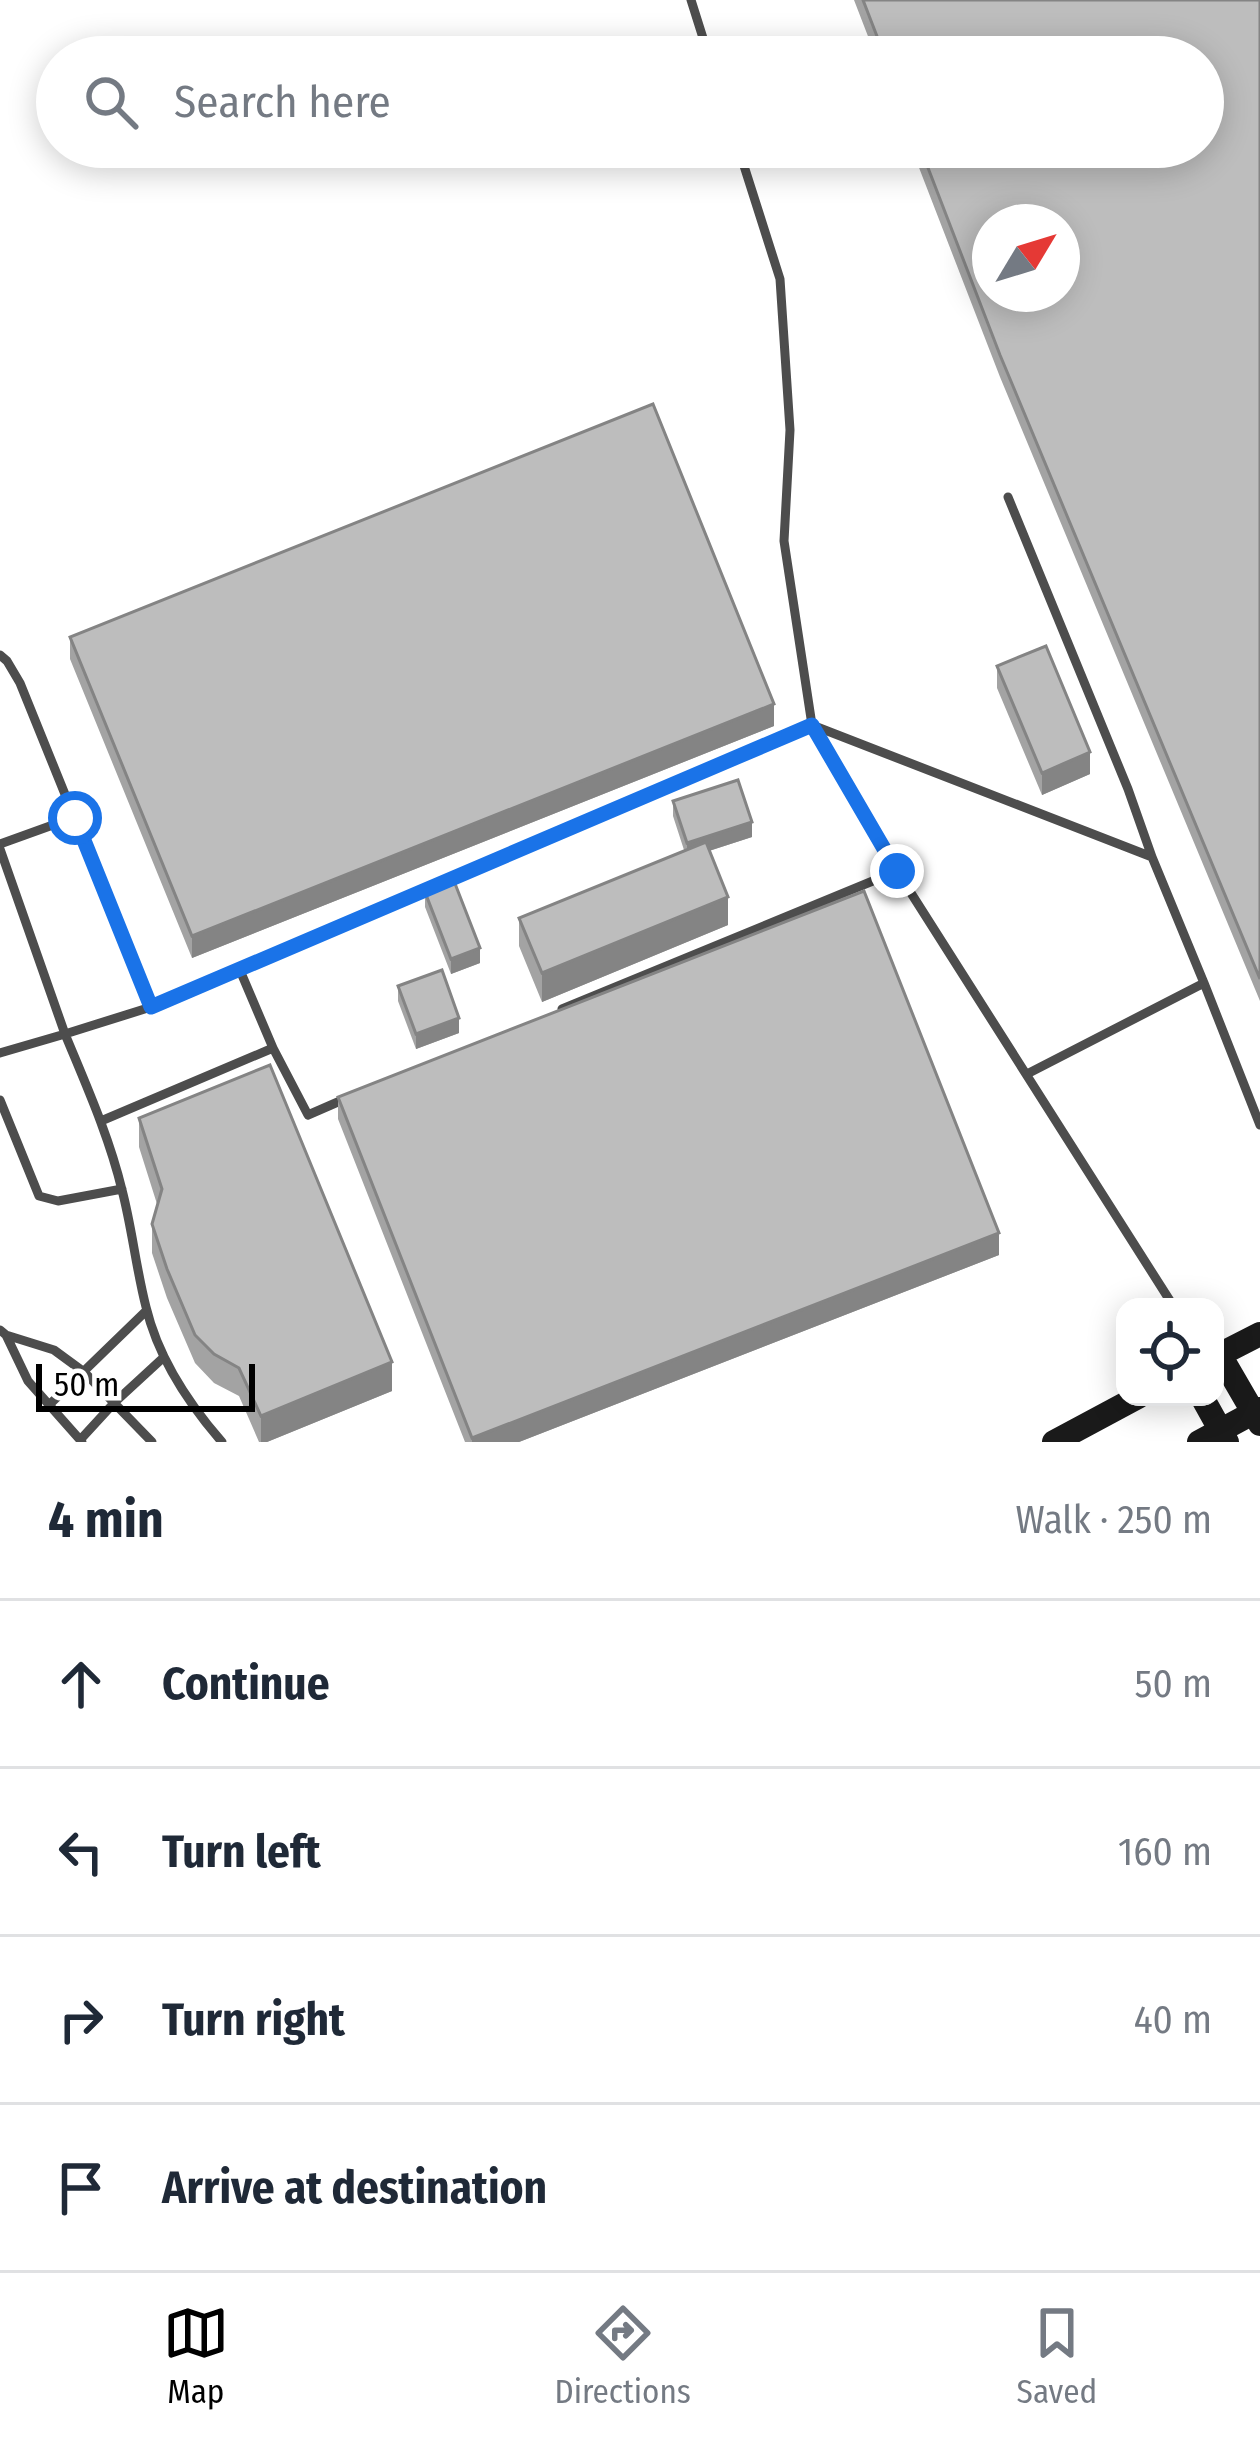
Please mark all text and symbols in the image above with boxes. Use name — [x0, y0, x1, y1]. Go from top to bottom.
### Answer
search box — [36, 36, 1224, 168]
icon: search — [78, 69, 144, 135]
text: Search here — [174, 75, 391, 129]
north arrow — [972, 204, 1080, 312]
route start — [48, 791, 102, 845]
route end — [870, 844, 924, 898]
map controls — [1116, 1298, 1224, 1406]
button: locate — [1116, 1298, 1224, 1406]
scale bar — [36, 1358, 255, 1411]
text: 50 m — [54, 1365, 119, 1405]
text: 4 min — [48, 1489, 164, 1551]
text: Walk · 250 m — [1016, 1497, 1212, 1543]
icon: ahead — [48, 1651, 114, 1717]
text: Continue — [162, 1657, 330, 1711]
text: 50 m — [1135, 1661, 1212, 1707]
icon: left — [48, 1819, 114, 1885]
text: Turn left — [162, 1825, 321, 1879]
text: 160 m — [1118, 1829, 1212, 1875]
icon: right — [48, 1987, 114, 2053]
text: Turn right — [162, 1993, 345, 2047]
text: 40 m — [1134, 1997, 1212, 2043]
icon: arrive — [48, 2155, 114, 2221]
text: Arrive at destination — [162, 2161, 547, 2215]
tab: Map — [163, 2300, 229, 2412]
tab: Directions — [554, 2300, 691, 2412]
tab: Saved — [1017, 2300, 1097, 2412]

